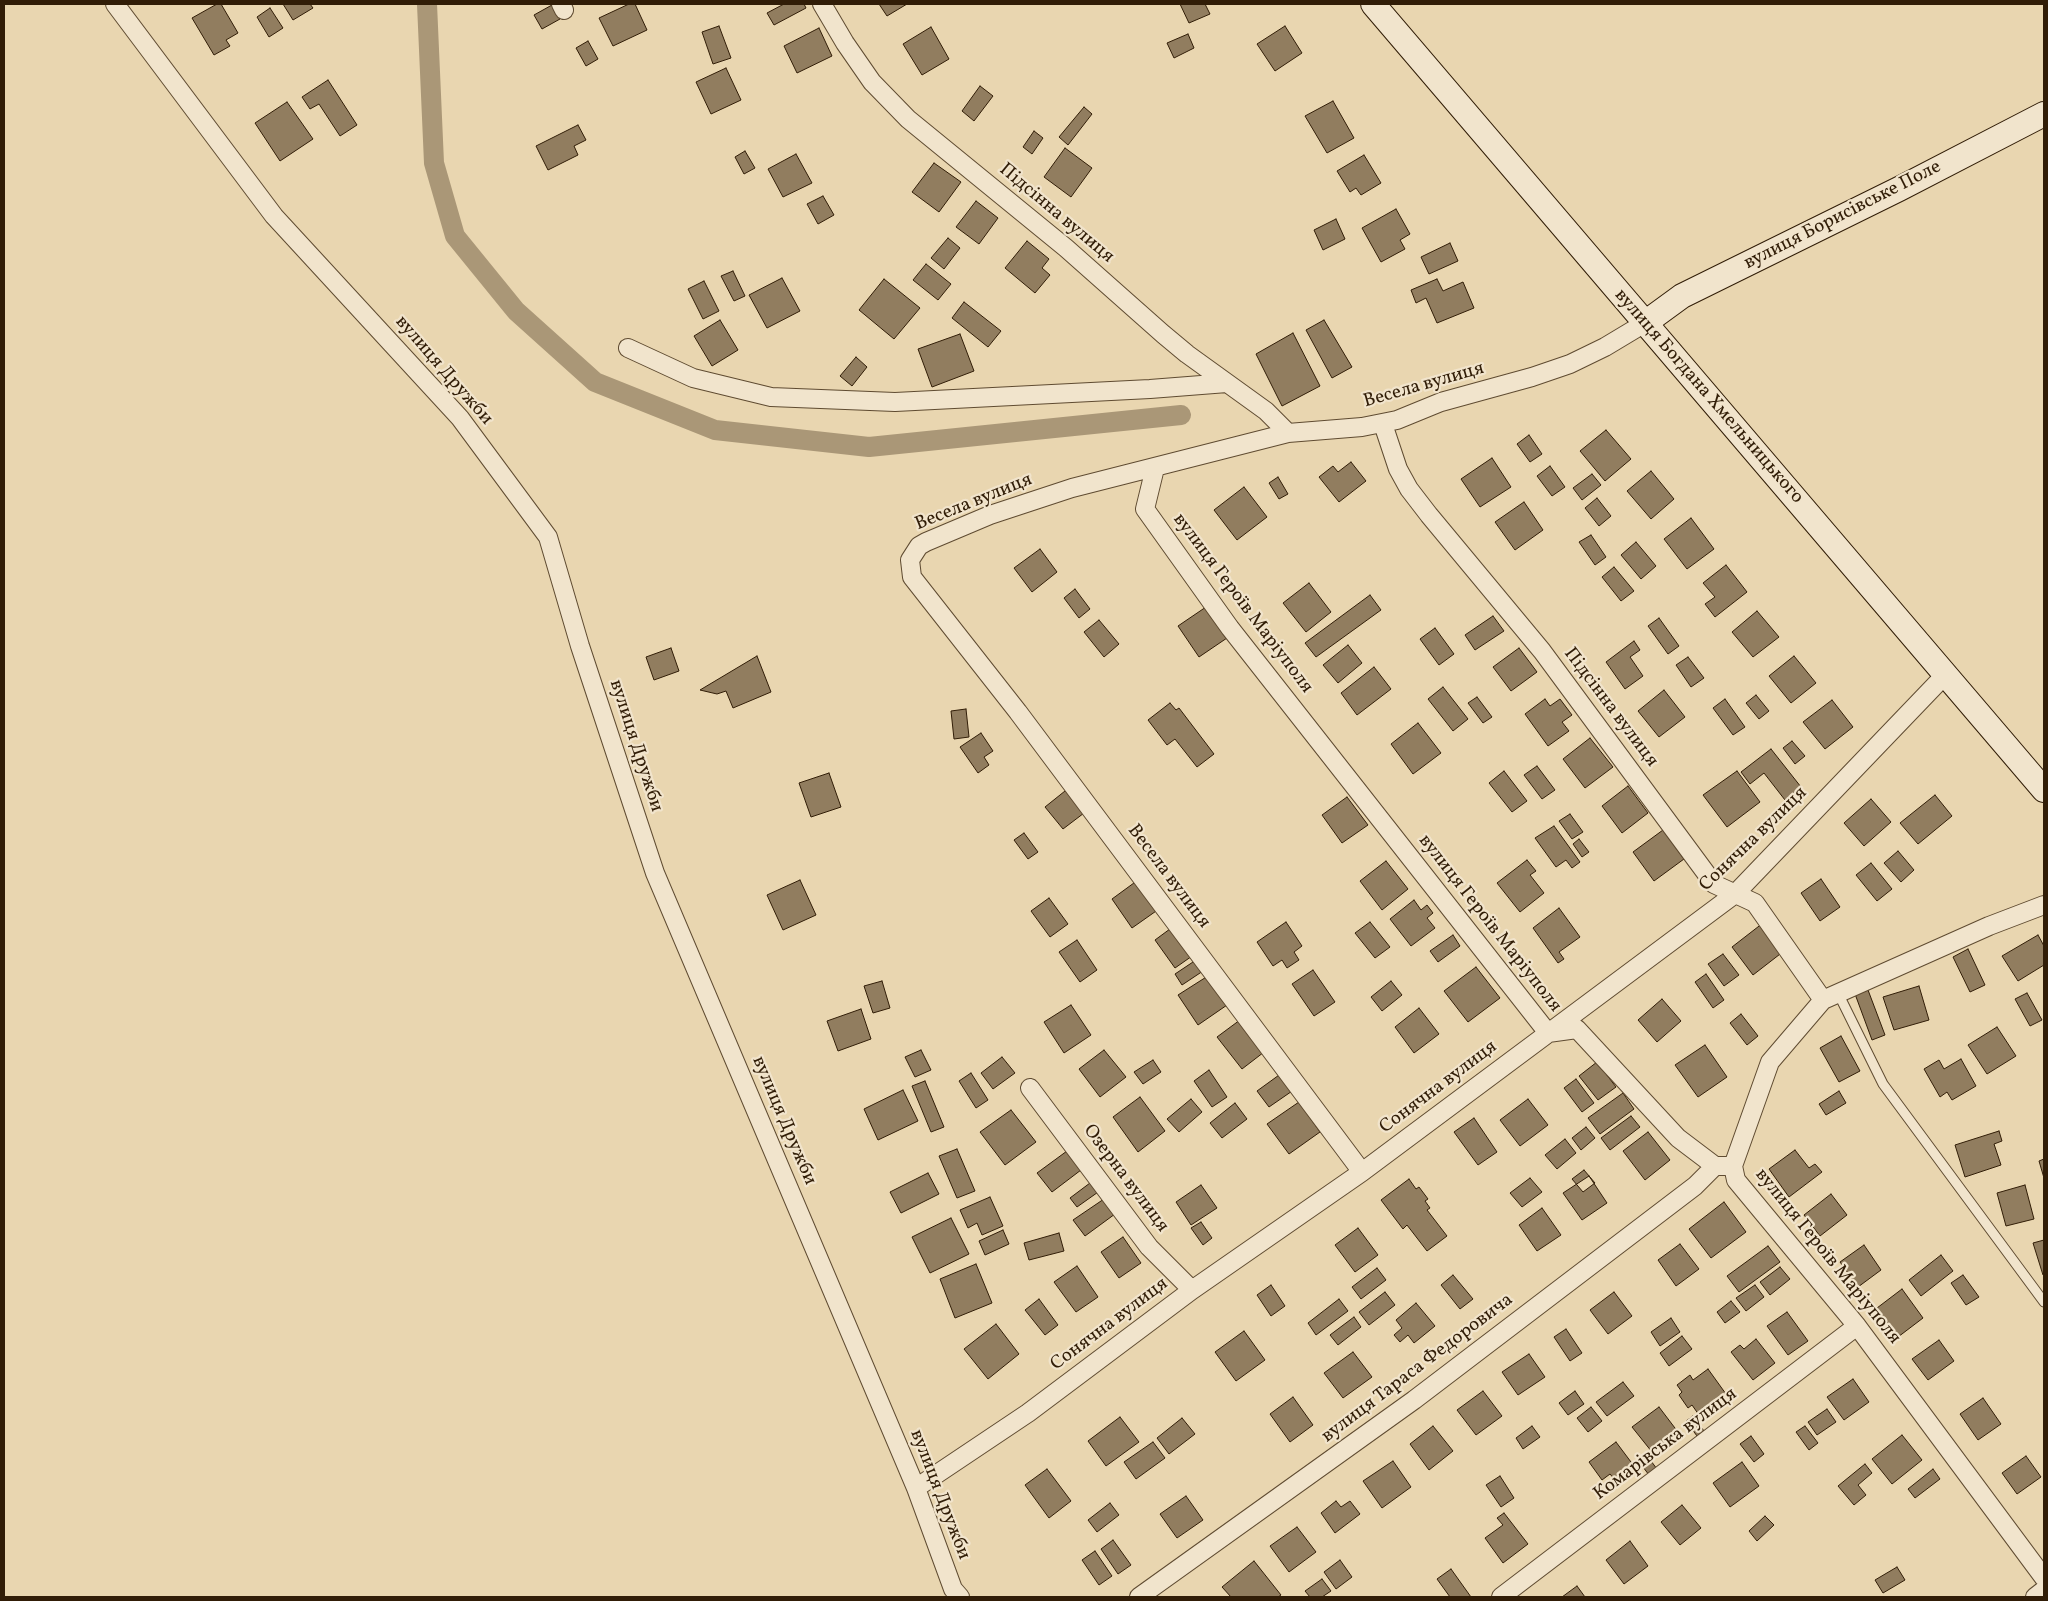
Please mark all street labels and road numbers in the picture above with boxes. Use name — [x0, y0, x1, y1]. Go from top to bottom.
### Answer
street label: вулиця Борисівське Поле — [1741, 156, 1945, 276]
street label: Підсінна вулиця — [994, 159, 1118, 269]
street label: вулиця Богдана Хмельницького — [1608, 285, 1808, 509]
street label: вулиця Дружби — [389, 312, 497, 430]
street label: Весела вулиця — [1361, 358, 1487, 414]
street label: Весела вулиця — [912, 469, 1036, 537]
street label: вулиця Героїв Маріуполя — [1167, 510, 1317, 698]
street label: Підсінна вулиця — [1558, 644, 1662, 772]
street label: вулиця Дружби — [603, 677, 667, 815]
street label: Сонячна вулиця — [1695, 783, 1813, 897]
street label: Весела вулиця — [1122, 821, 1214, 933]
street label: вулиця Героїв Маріуполя — [1412, 831, 1566, 1017]
street label: Сонячна вулиця — [1376, 1036, 1502, 1140]
street label: вулиця Дружби — [746, 1053, 820, 1189]
street label: Озерна вулиця — [1077, 1121, 1173, 1237]
street label: вулиця Героїв Маріуполя — [1749, 1165, 1905, 1349]
street label: Сонячна вулиця — [1047, 1273, 1173, 1377]
street label: вулиця Тараса Федоровича — [1318, 1289, 1518, 1449]
street label: Комарівська вулиця — [1590, 1384, 1742, 1506]
street label: вулиця Дружби — [904, 1427, 974, 1563]

